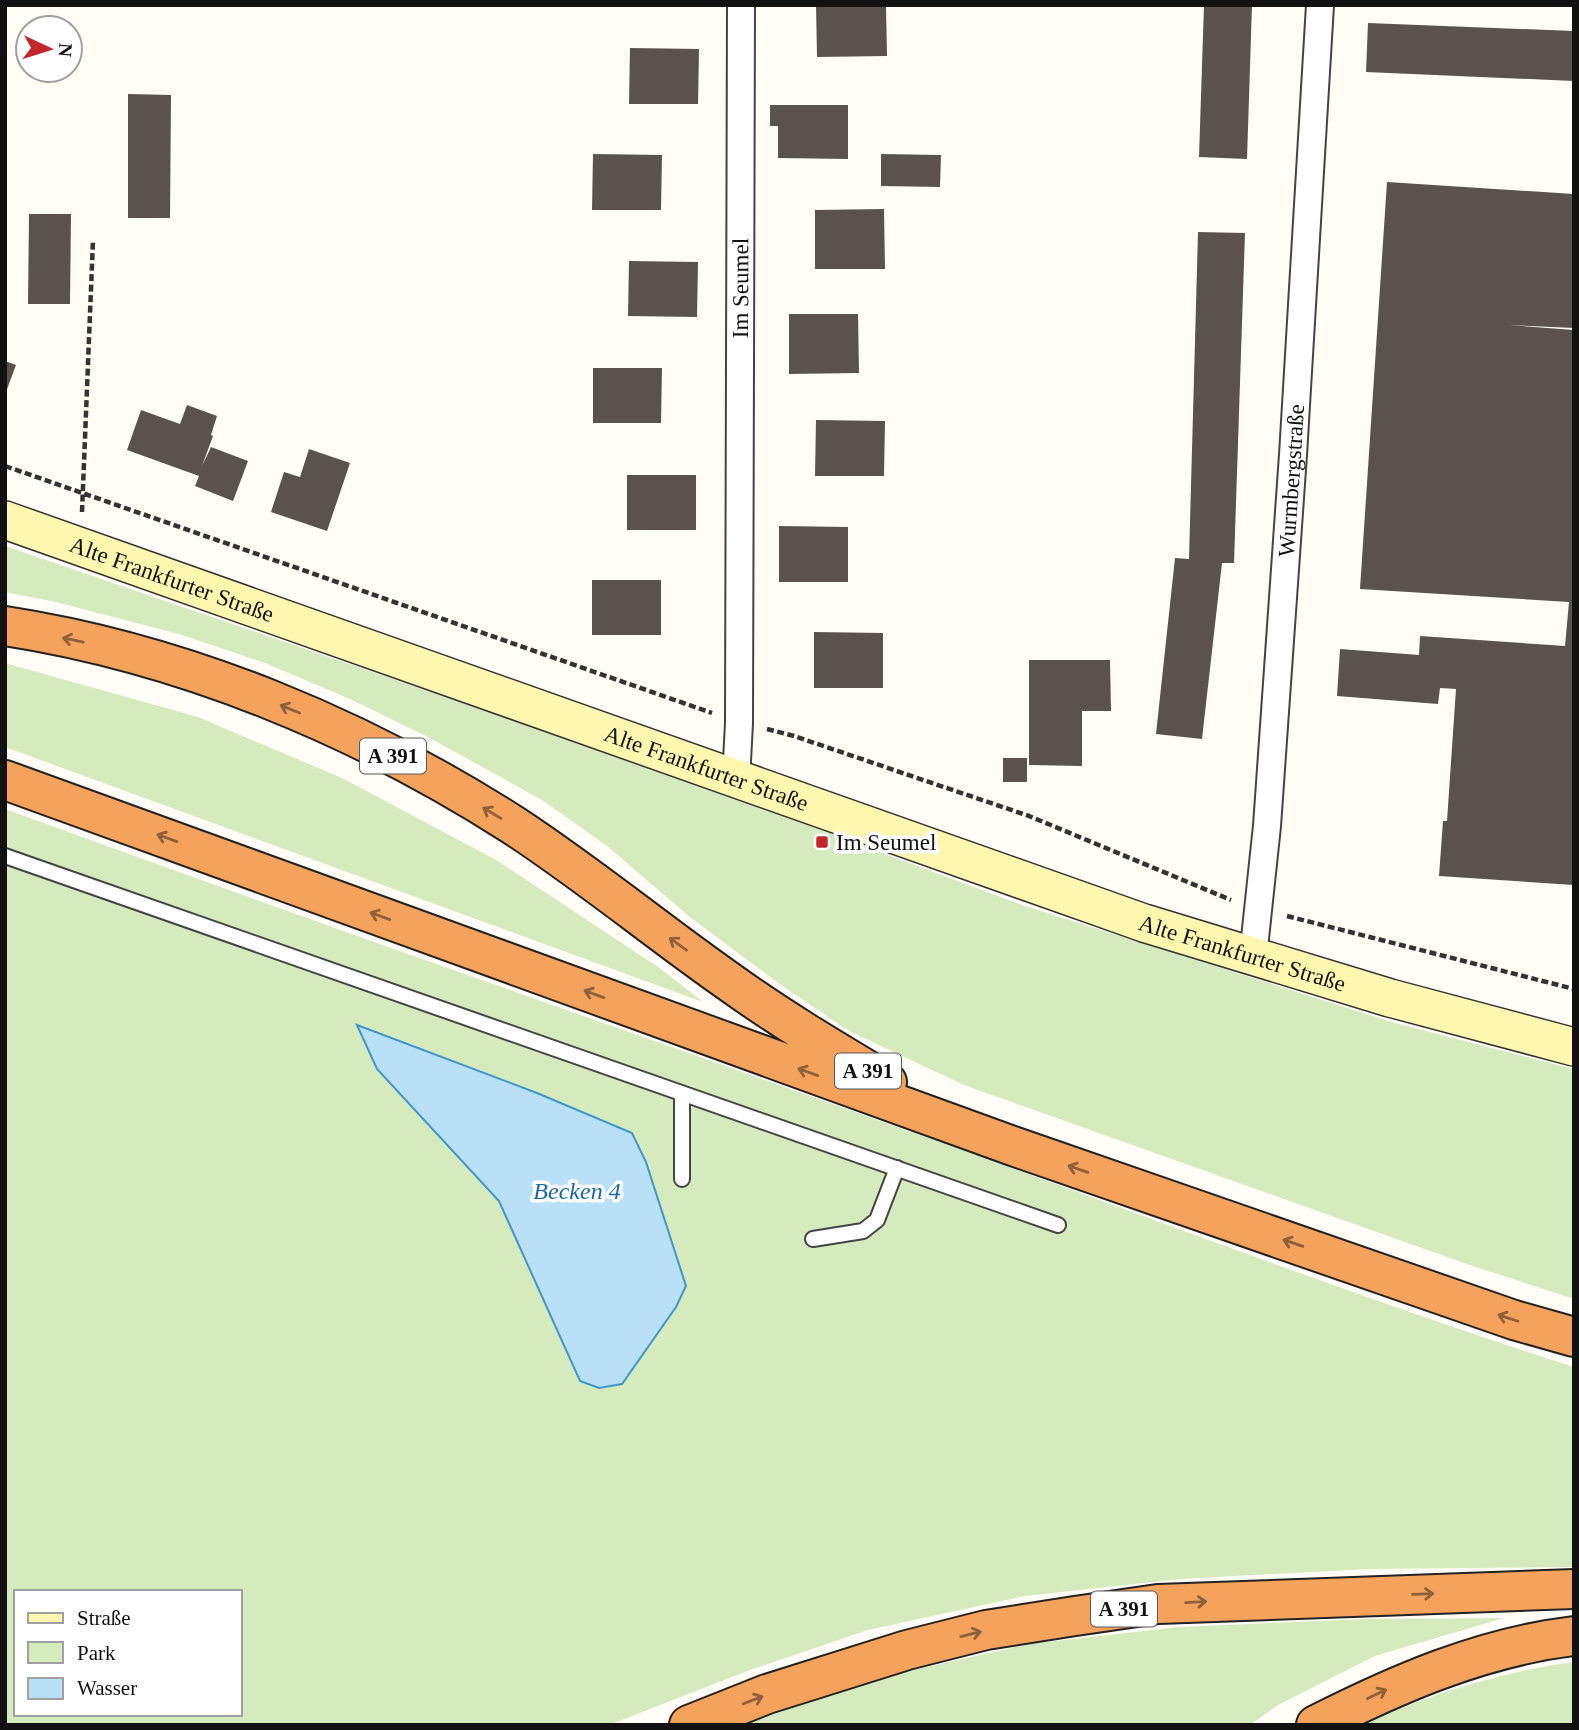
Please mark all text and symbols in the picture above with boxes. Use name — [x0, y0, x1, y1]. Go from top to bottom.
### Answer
north arrow — [14, 14, 84, 84]
text: N — [54, 43, 76, 58]
street label: Im Seumel — [728, 238, 753, 338]
street label: Wurmbergstraße — [1273, 403, 1309, 558]
street label: Alte Frankfurter Straße — [66, 531, 277, 627]
one-way arrow — [62, 633, 85, 647]
one-way arrow — [280, 702, 301, 715]
street label: Alte Frankfurter Straße — [601, 721, 812, 816]
road number: A 391 — [360, 738, 426, 774]
one-way arrow — [483, 805, 503, 819]
place label: Im Seumel — [836, 830, 936, 855]
one-way arrow — [156, 831, 178, 844]
marker: Im Seumel — [814, 834, 830, 850]
one-way arrow — [370, 909, 392, 921]
street label: Alte Frankfurter Straße — [1136, 910, 1349, 996]
one-way arrow — [669, 937, 688, 951]
one-way arrow — [584, 987, 606, 999]
road number: A 391 — [835, 1054, 901, 1088]
one-way arrow — [798, 1064, 820, 1077]
one-way arrow — [1068, 1162, 1090, 1174]
water label: Becken 4 — [533, 1178, 621, 1204]
one-way arrow — [1283, 1236, 1305, 1248]
one-way arrow — [1498, 1311, 1520, 1323]
one-way arrow — [1411, 1587, 1434, 1601]
legend — [14, 1590, 242, 1716]
road number: A 391 — [1091, 1592, 1157, 1626]
one-way arrow — [1184, 1596, 1207, 1609]
text: Straße — [77, 1606, 131, 1630]
one-way arrow — [959, 1627, 982, 1640]
text: Park — [77, 1641, 116, 1665]
text: Wasser — [77, 1676, 137, 1700]
one-way arrow — [1366, 1687, 1387, 1701]
one-way arrow — [742, 1692, 763, 1705]

